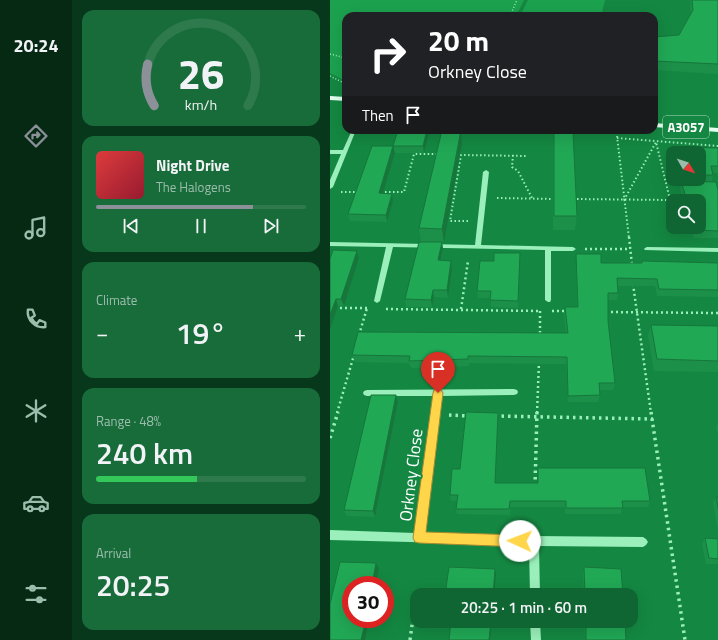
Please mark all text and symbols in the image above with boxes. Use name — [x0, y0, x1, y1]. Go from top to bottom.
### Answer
text: 20 m — [428, 19, 489, 62]
icon: right — [362, 28, 414, 80]
text: 20:24 — [14, 32, 58, 59]
text: 26 — [178, 42, 224, 105]
text: Orkney Close — [428, 58, 527, 85]
text: km/h — [185, 94, 217, 116]
text: Then — [362, 104, 394, 127]
icon: arrive — [402, 104, 424, 126]
road number: A3057 — [663, 116, 709, 138]
icon: directions — [22, 122, 50, 150]
north arrow — [666, 146, 706, 186]
map controls — [666, 146, 706, 234]
text: Night Drive — [156, 154, 229, 177]
text: The Halogens — [156, 177, 231, 197]
button: search — [666, 194, 706, 234]
icon: music — [22, 214, 50, 242]
icon: previous — [120, 215, 142, 237]
icon: pause — [190, 215, 212, 237]
icon: next — [260, 215, 282, 237]
text: Climate — [96, 290, 137, 310]
icon: phone — [22, 305, 50, 333]
text: 19° — [176, 310, 226, 356]
text: − — [96, 316, 108, 350]
text: + — [294, 316, 306, 350]
pin — [421, 352, 455, 393]
icon: arrive — [427, 358, 449, 380]
icon: climate — [22, 397, 50, 425]
text: Range · 48% — [96, 411, 161, 431]
street label: Orkney Close — [392, 427, 430, 523]
text: 240 km — [96, 430, 193, 476]
icon: car — [22, 489, 50, 517]
position arrow — [499, 520, 541, 562]
text: Arrival — [96, 543, 131, 563]
text: 20:25 — [96, 562, 170, 608]
speed limit sign: 30 — [342, 576, 394, 628]
icon: filters — [22, 580, 50, 608]
text: 20:25 · 1 min · 60 m — [461, 596, 587, 619]

